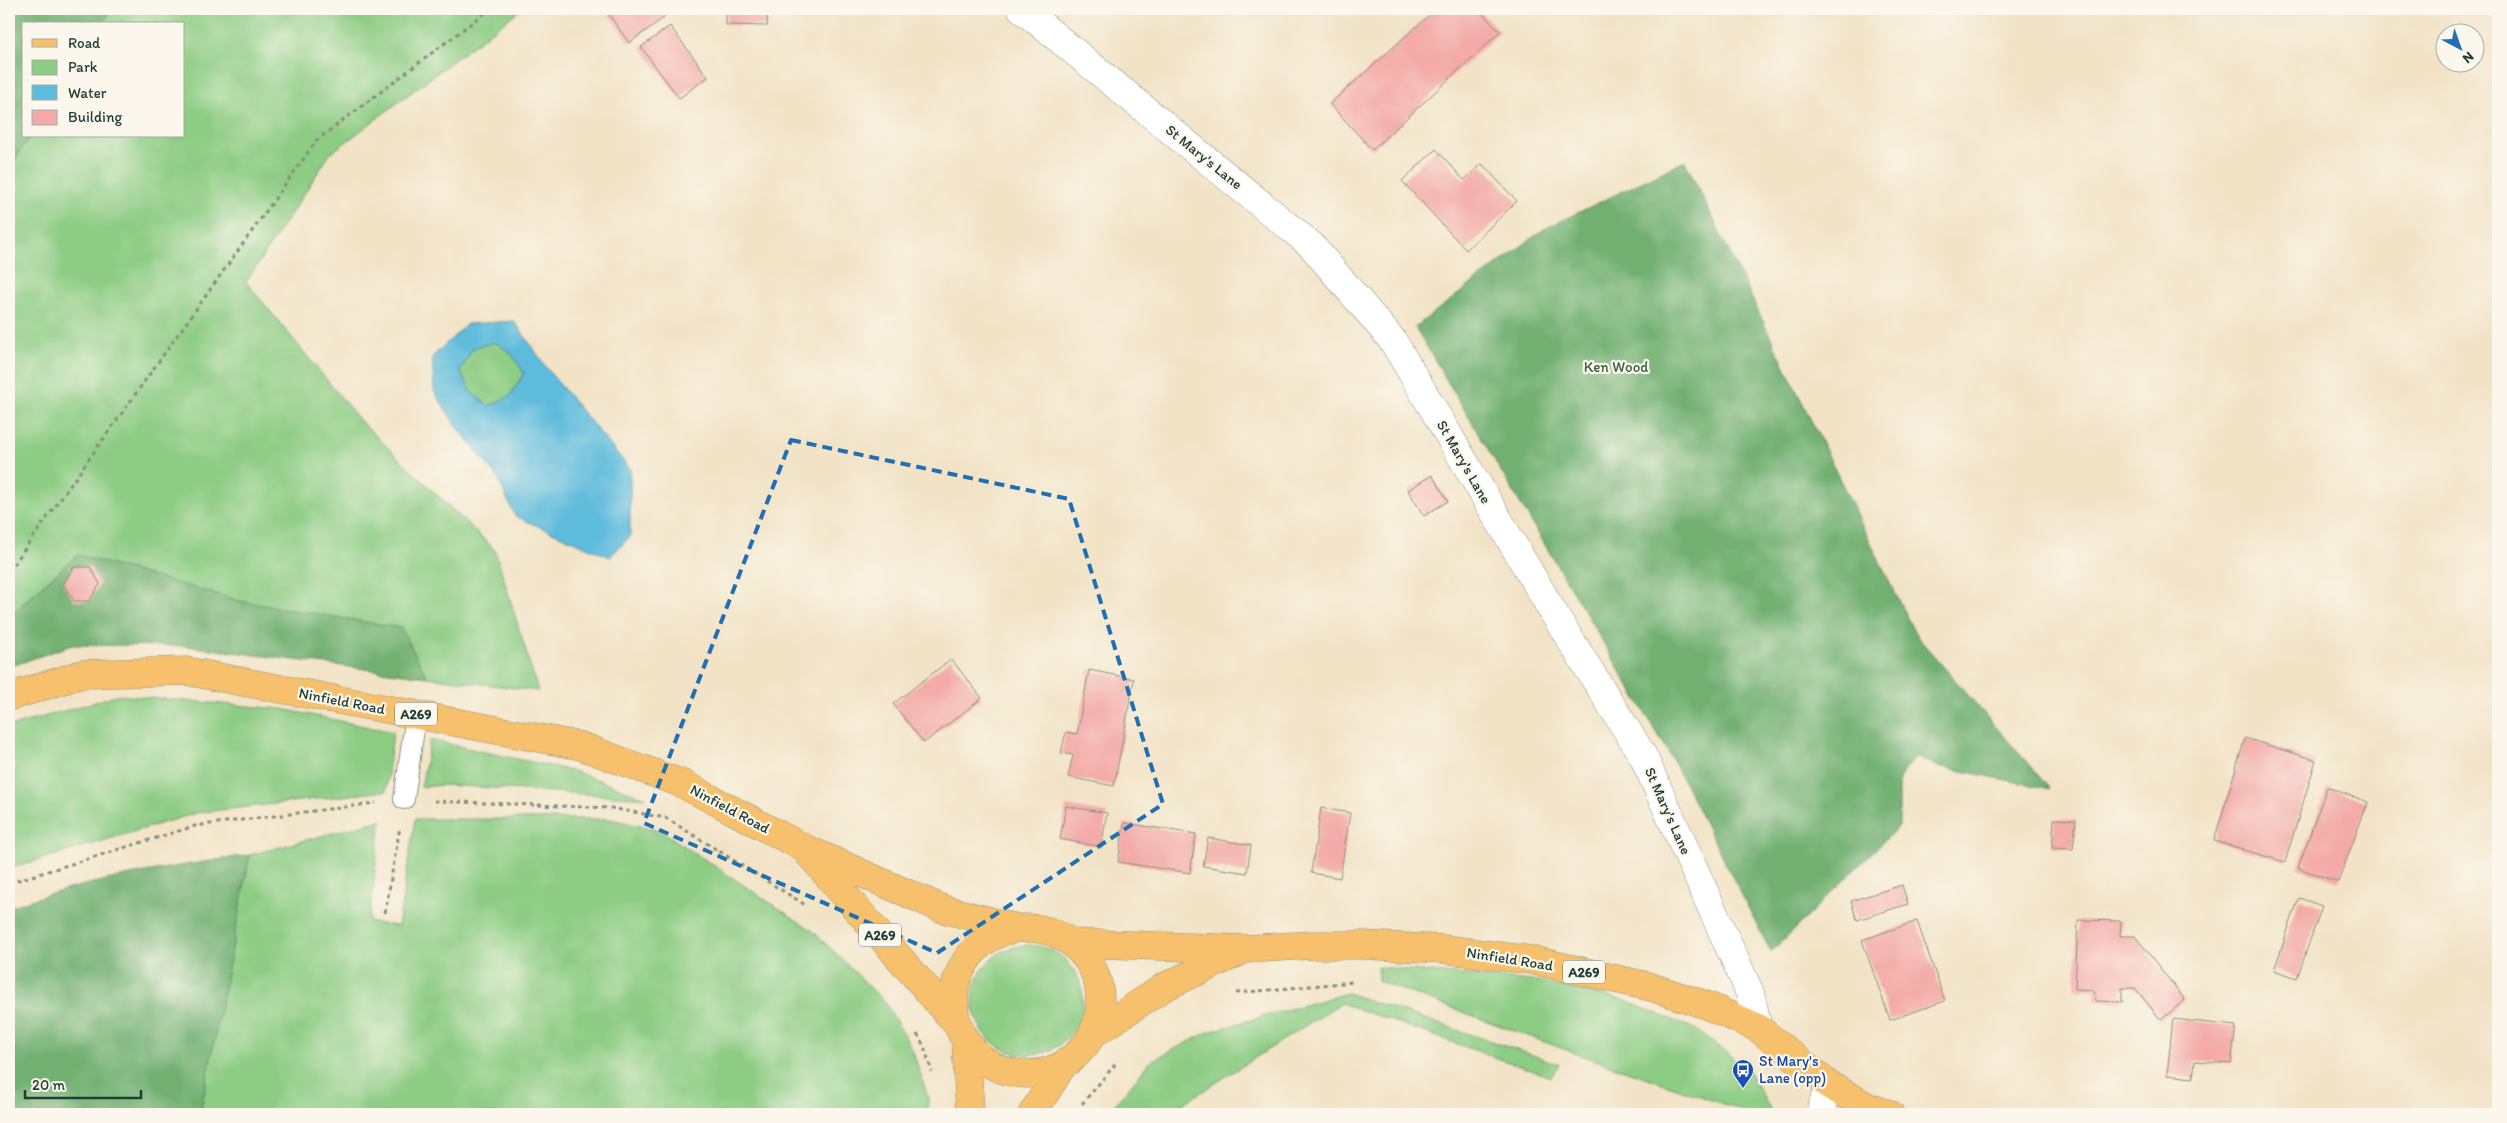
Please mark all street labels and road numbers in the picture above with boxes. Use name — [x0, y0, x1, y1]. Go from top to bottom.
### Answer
street label: St Mary's Lane — [1162, 121, 1246, 193]
street label: St Mary's Lane — [1433, 417, 1495, 507]
street label: Ninfield Road — [297, 684, 387, 718]
road number: A269 — [395, 702, 437, 726]
street label: St Mary's Lane — [1641, 765, 1695, 857]
street label: Ninfield Road — [687, 780, 774, 838]
road number: A269 — [859, 924, 901, 946]
street label: Ninfield Road — [1465, 943, 1555, 975]
road number: A269 — [1563, 960, 1605, 984]

